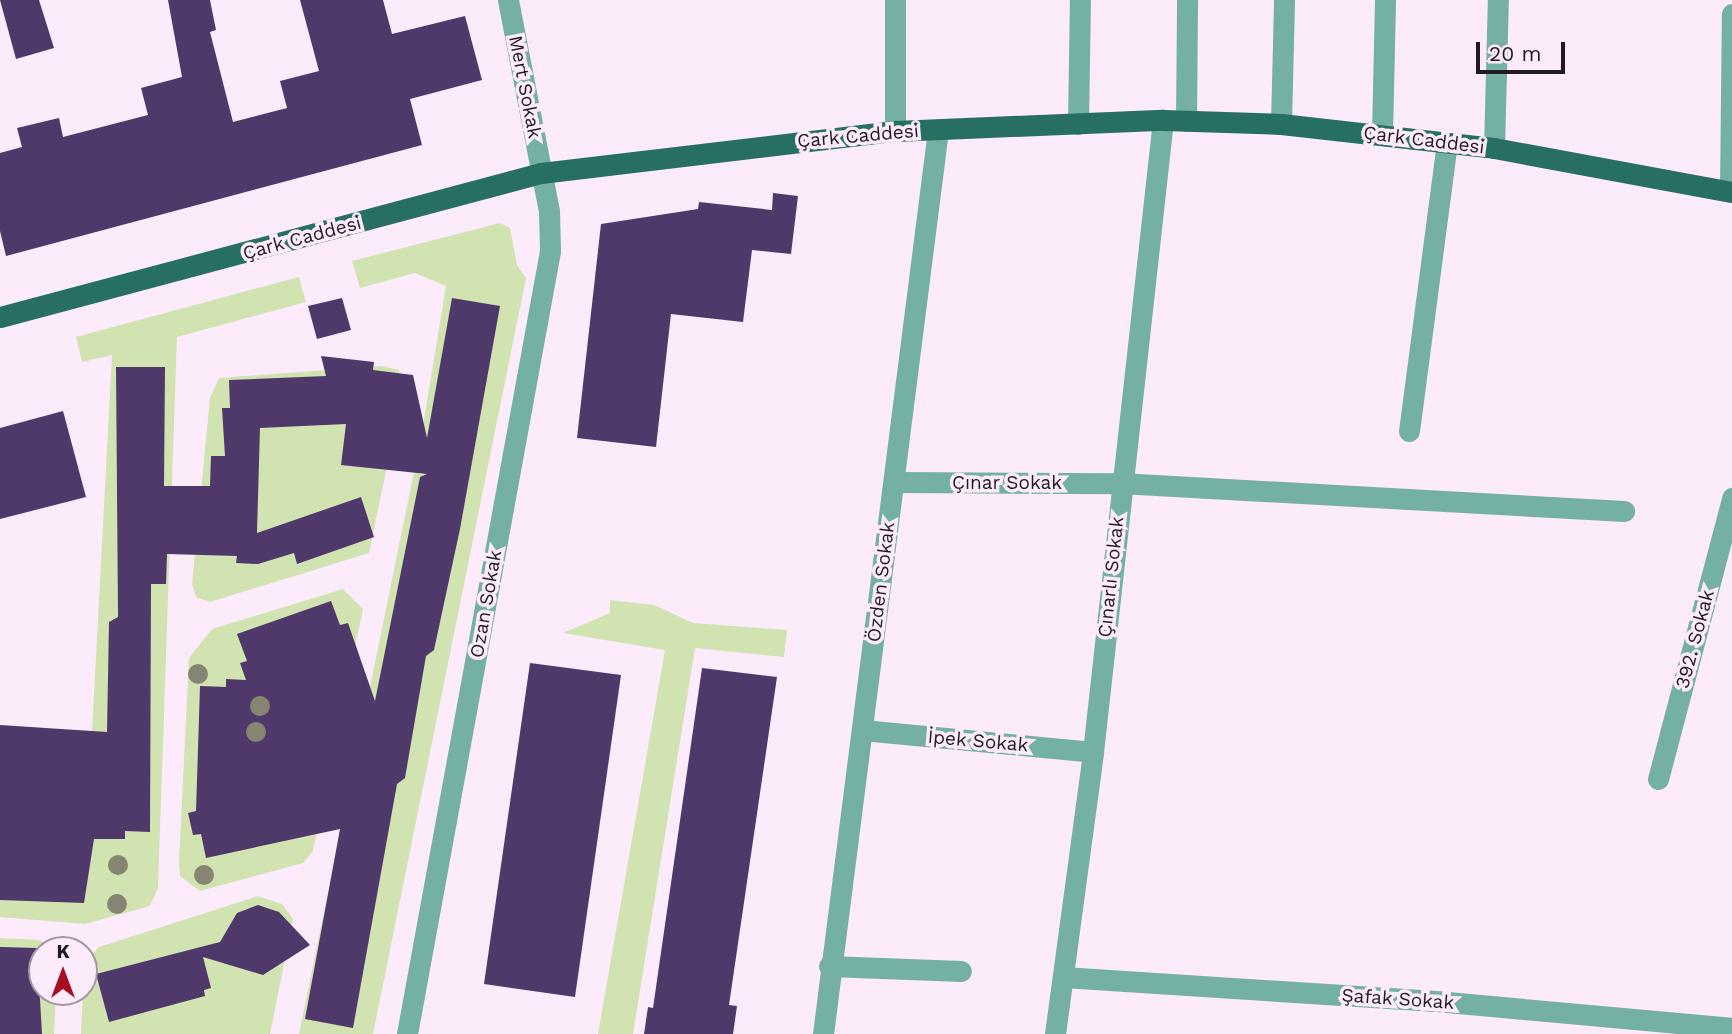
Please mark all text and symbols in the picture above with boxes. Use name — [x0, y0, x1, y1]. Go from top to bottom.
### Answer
scale bar — [1480, 28, 1569, 72]
street label: Mert Sokak — [504, 34, 546, 140]
text: 20 m — [1489, 41, 1541, 66]
street label: Çark Caddesi — [796, 119, 920, 153]
street label: Çark Caddesi — [1362, 121, 1486, 159]
street label: Çark Caddesi — [240, 211, 364, 265]
street label: Çınar Sokak — [952, 472, 1062, 494]
street label: Çınarlı Sokak — [1093, 515, 1129, 639]
street label: Özden Sokak — [862, 521, 900, 643]
street label: Ozan Sokak — [465, 548, 507, 660]
street label: 392. Sokak — [1671, 587, 1719, 691]
street label: İpek Sokak — [927, 725, 1029, 757]
north arrow — [28, 936, 98, 1006]
text: K — [56, 940, 70, 963]
street label: Şafak Sokak — [1341, 984, 1455, 1014]

